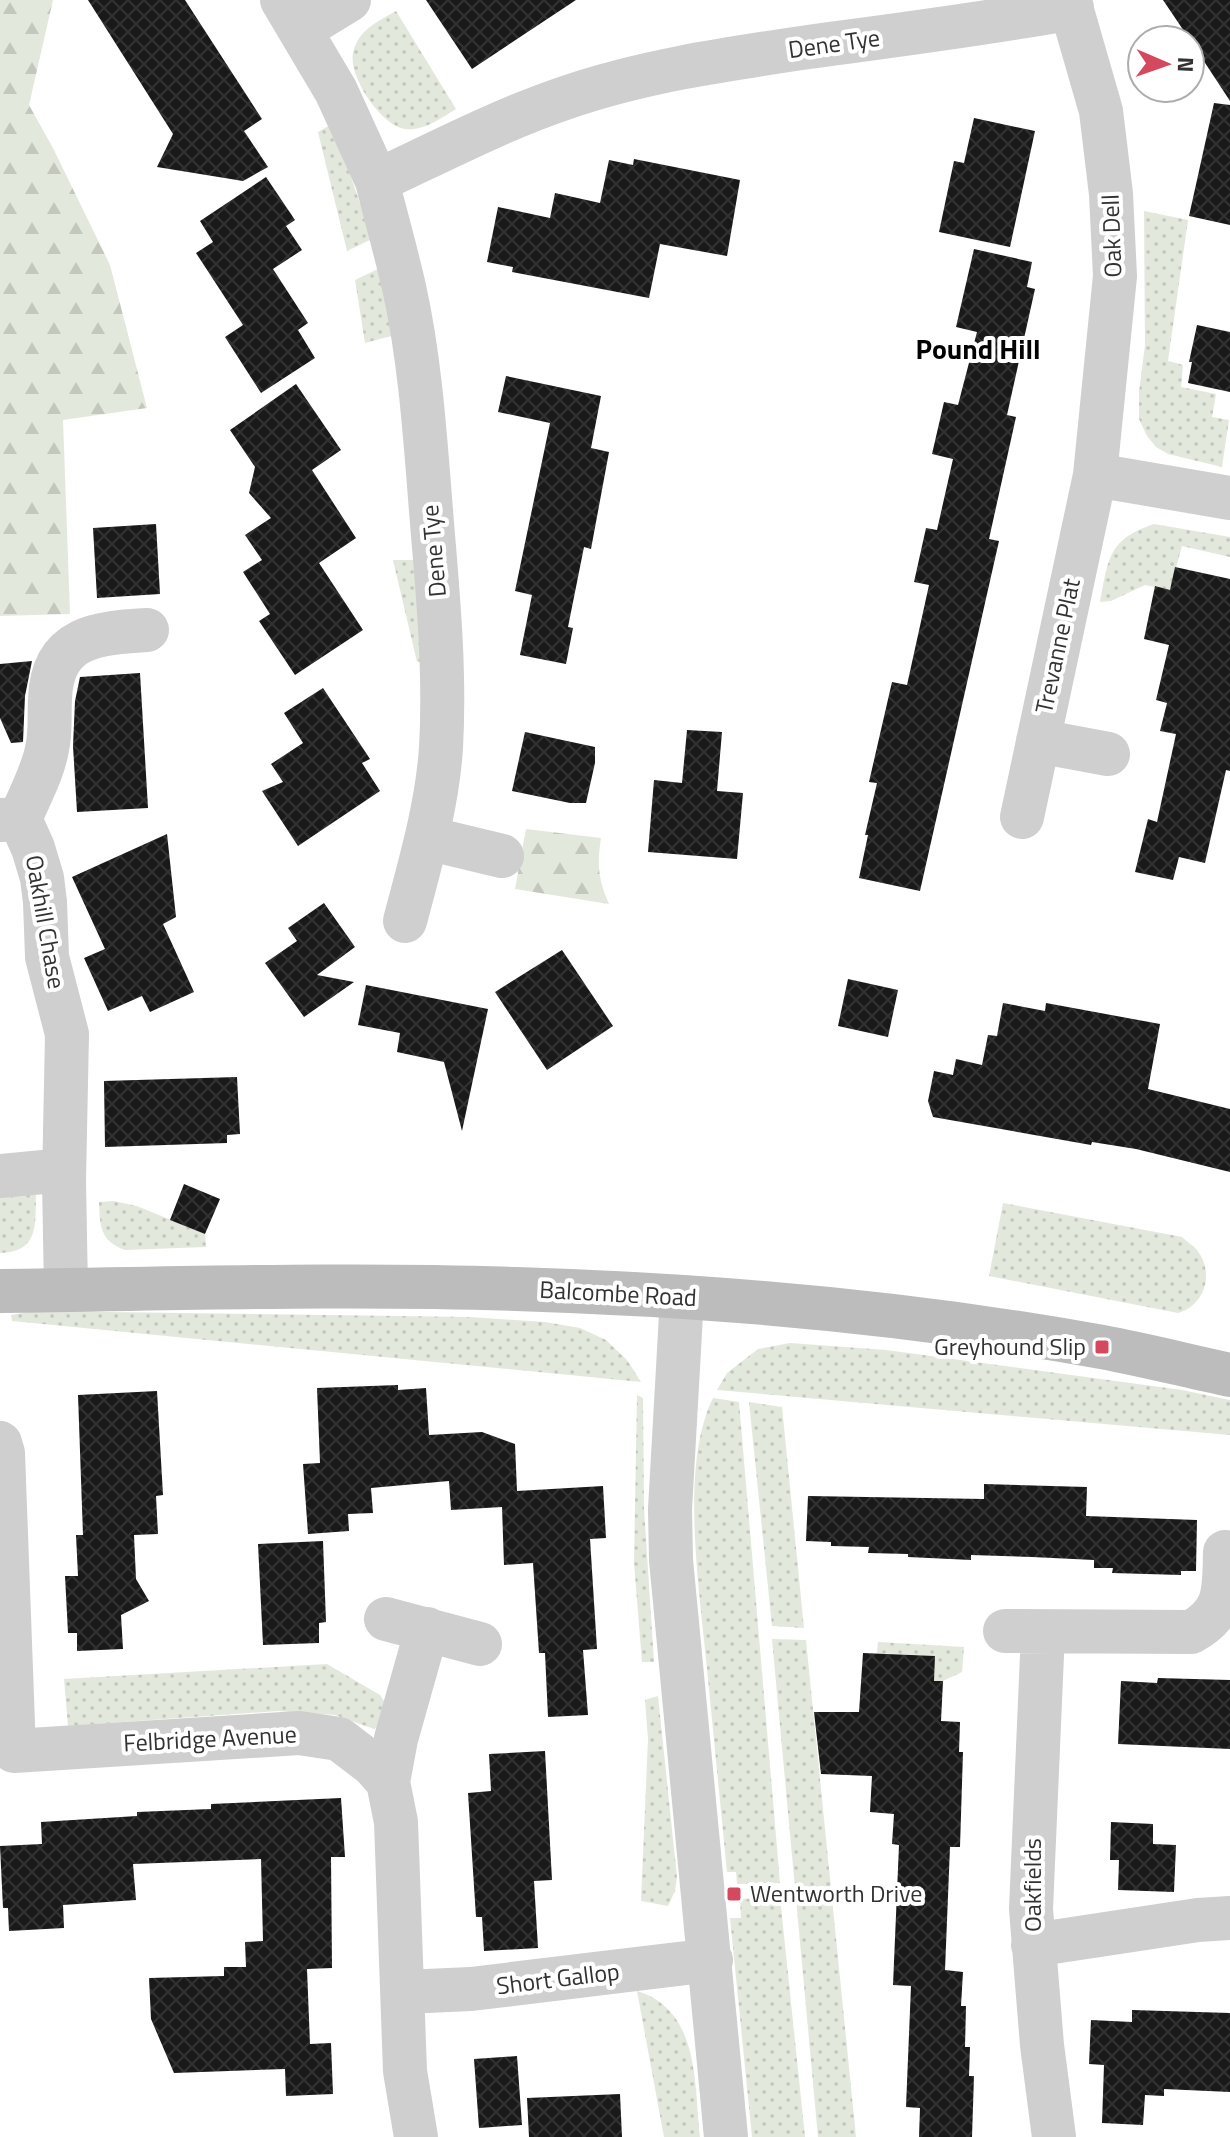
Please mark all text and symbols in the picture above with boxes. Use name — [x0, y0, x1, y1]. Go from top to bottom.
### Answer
street label: Dene Tye — [786, 19, 882, 67]
north arrow — [1126, 24, 1206, 104]
text: N — [1169, 56, 1203, 73]
street label: Oak Dell — [1092, 194, 1130, 278]
district label: Pound Hill — [915, 327, 1041, 370]
street label: Dene Tye — [411, 503, 455, 599]
street label: Trevanne Plat — [1025, 574, 1089, 717]
street label: Oakhill Chase — [17, 852, 75, 991]
street label: Balcombe Road — [539, 1271, 698, 1315]
place label: Greyhound Slip — [934, 1328, 1086, 1364]
marker: Greyhound Slip — [1093, 1338, 1111, 1356]
street label: Felbridge Avenue — [122, 1715, 298, 1761]
street label: Oakfields — [1014, 1838, 1050, 1932]
place label: Wentworth Drive — [750, 1875, 922, 1911]
marker: Wentworth Drive — [725, 1885, 743, 1903]
street label: Short Gallop — [494, 1953, 622, 2003]

